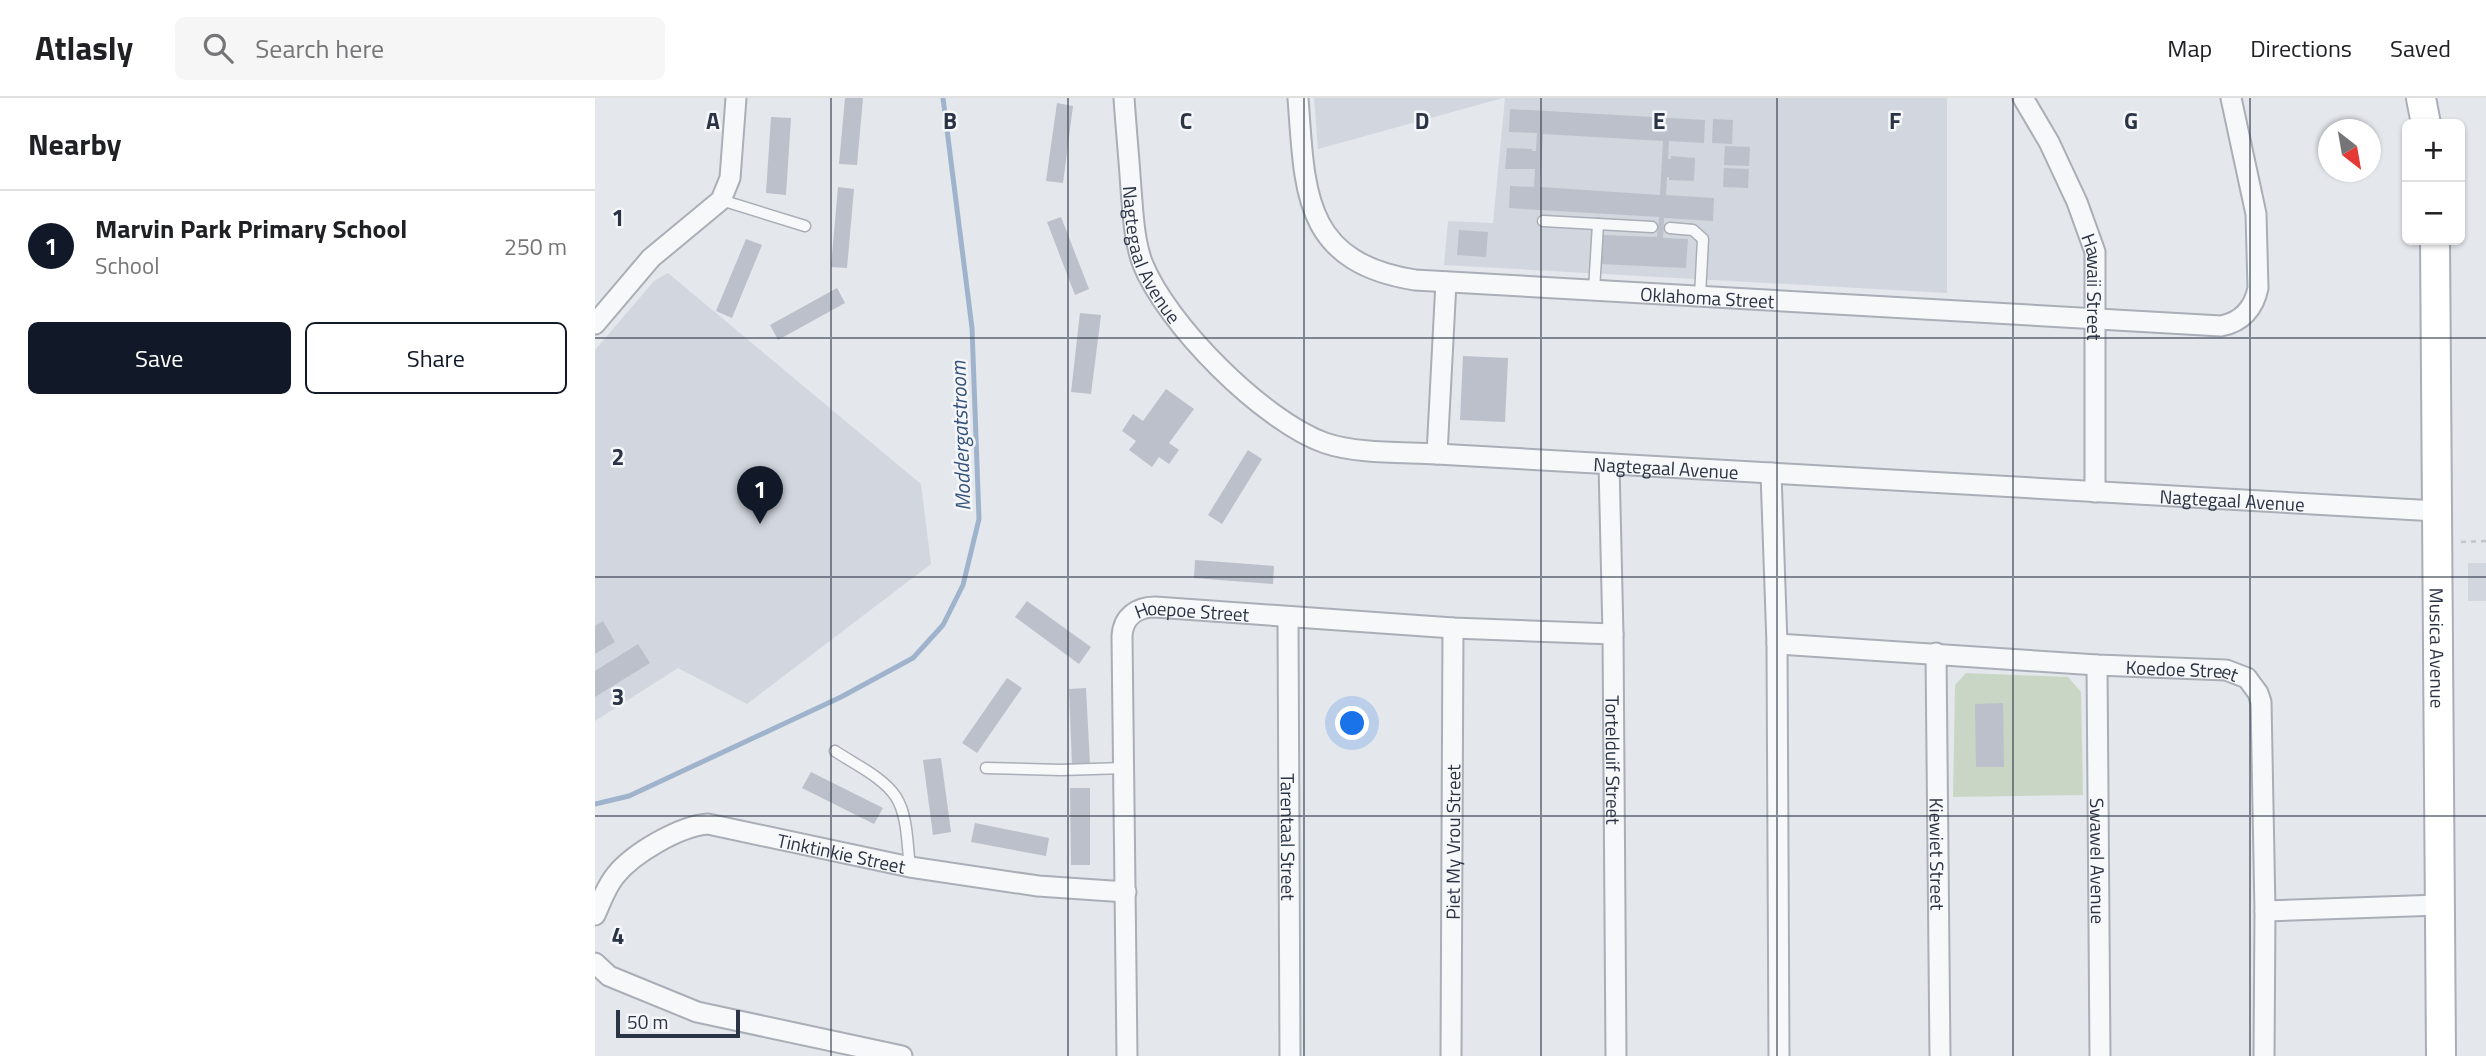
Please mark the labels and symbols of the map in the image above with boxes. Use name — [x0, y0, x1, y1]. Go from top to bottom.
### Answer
text: A — [706, 103, 720, 138]
text: B — [943, 103, 957, 138]
text: C — [1180, 103, 1192, 138]
text: D — [1415, 103, 1429, 138]
text: E — [1653, 103, 1665, 138]
text: F — [1889, 103, 1901, 138]
text: G — [2124, 103, 2138, 138]
north arrow — [2318, 119, 2381, 182]
street label: Nagtegaal Avenue — [1116, 185, 1189, 329]
text: 1 — [612, 200, 624, 235]
street label: Hawaii Street — [2075, 229, 2110, 341]
street label: Oklahoma Street — [1639, 278, 1776, 315]
water label: Moddergatstroom — [941, 360, 979, 512]
text: 2 — [612, 439, 624, 474]
street label: Nagtegaal Avenue — [1593, 448, 1739, 486]
pin: 1 — [737, 466, 783, 524]
street label: Nagtegaal Avenue — [2159, 481, 2306, 518]
street label: Musica Avenue — [2423, 588, 2453, 708]
street label: Hoepoe Street — [1130, 592, 1251, 628]
street label: Koedoe Street — [2125, 652, 2243, 688]
text: 3 — [612, 679, 624, 714]
street label: Tortelduif Street — [1599, 695, 1629, 825]
your location — [1335, 706, 1369, 740]
street label: Piet My Vrou Street — [1437, 764, 1467, 920]
street label: Tarentaal Street — [1274, 773, 1304, 901]
street label: Kiewiet Street — [1923, 798, 1953, 911]
street label: Swawel Avenue — [2084, 798, 2113, 924]
street label: Tinktinkie Street — [775, 825, 909, 880]
text: 4 — [612, 918, 624, 953]
scale bar — [616, 1007, 740, 1039]

